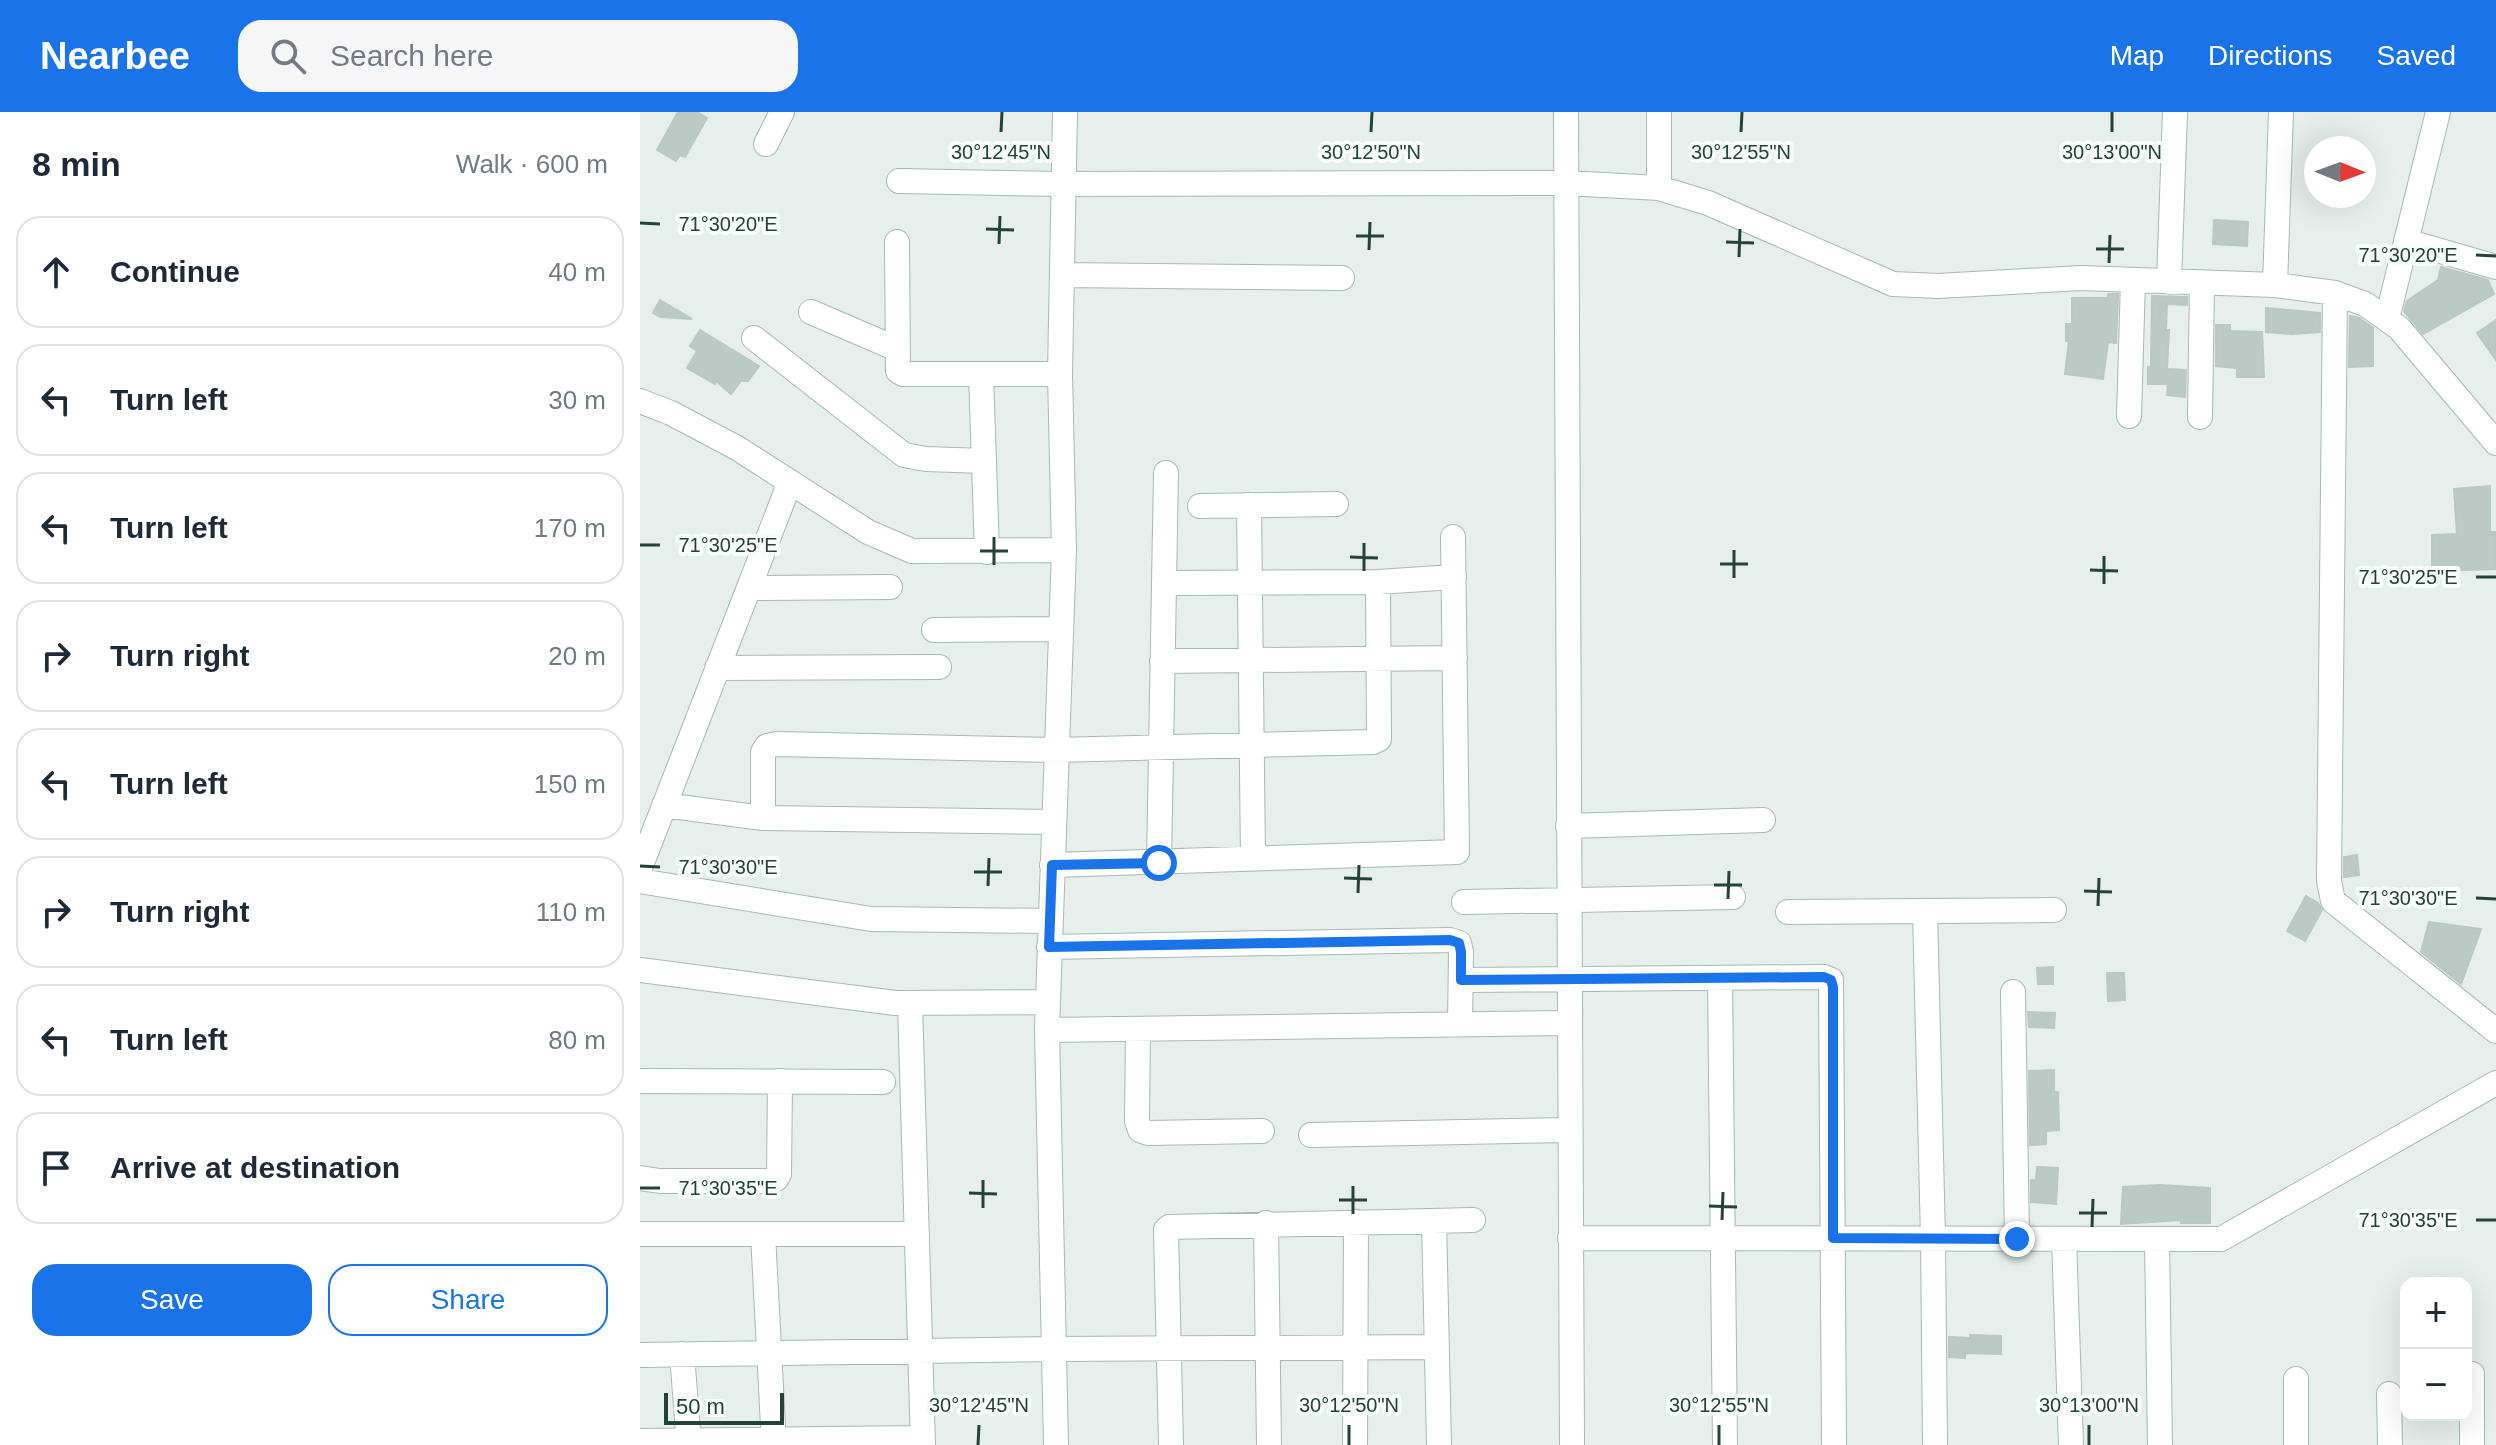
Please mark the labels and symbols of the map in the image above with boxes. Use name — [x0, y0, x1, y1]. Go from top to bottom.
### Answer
north arrow — [2304, 136, 2376, 208]
text: 30°12'45"N — [951, 141, 1051, 163]
text: 30°12'50"N — [1321, 141, 1421, 163]
text: 30°12'55"N — [1691, 141, 1791, 163]
text: 30°13'00"N — [2062, 141, 2162, 163]
text: 71°30'20"E — [679, 213, 778, 235]
text: 71°30'20"E — [2359, 244, 2458, 266]
text: 71°30'25"E — [679, 534, 778, 556]
text: 71°30'25"E — [2359, 566, 2458, 588]
route start — [1141, 845, 1177, 881]
text: 71°30'30"E — [679, 856, 778, 878]
text: 71°30'30"E — [2359, 887, 2458, 909]
text: 71°30'35"E — [679, 1177, 778, 1199]
text: 71°30'35"E — [2359, 1209, 2458, 1231]
route end — [1999, 1221, 2035, 1257]
scale bar — [664, 1389, 784, 1425]
text: 30°12'45"N — [929, 1394, 1029, 1416]
text: 30°12'50"N — [1299, 1394, 1399, 1416]
text: 30°12'55"N — [1669, 1394, 1769, 1416]
text: 30°13'00"N — [2039, 1394, 2139, 1416]

